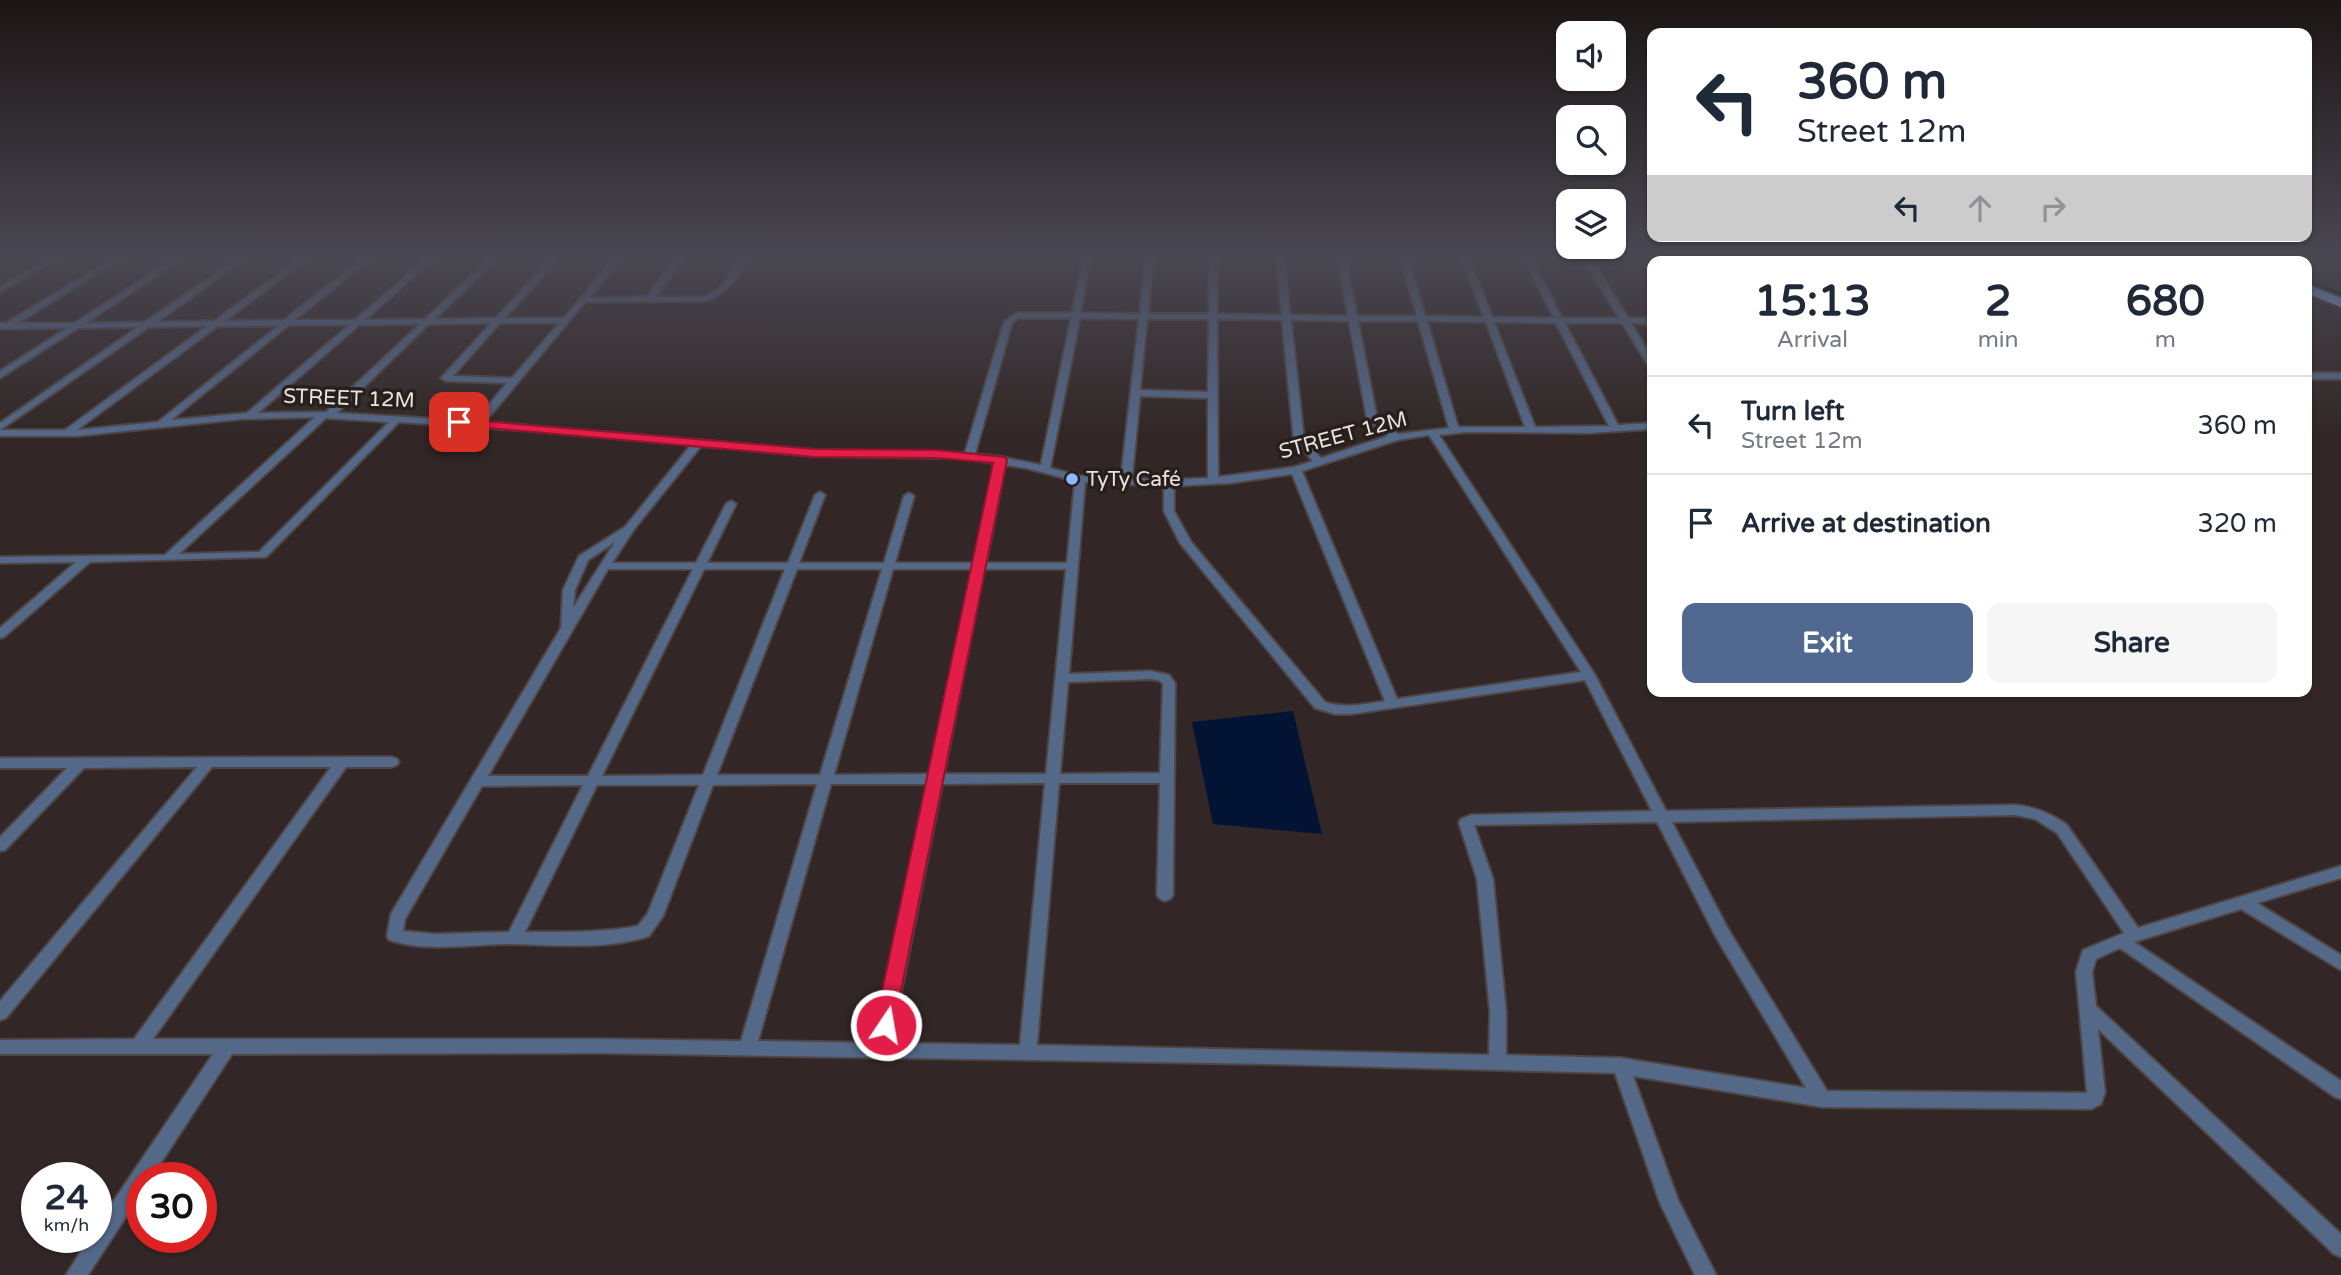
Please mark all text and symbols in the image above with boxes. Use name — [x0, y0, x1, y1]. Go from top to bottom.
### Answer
map controls — [1556, 21, 1626, 259]
button: sound — [1556, 21, 1626, 91]
text: 360 m — [1797, 53, 1947, 112]
icon: left — [1682, 56, 1773, 147]
button: search — [1556, 105, 1626, 175]
text: Street 12m — [1797, 113, 1966, 151]
button: layers — [1556, 189, 1626, 259]
icon: left — [1888, 189, 1926, 227]
icon: ahead — [1961, 189, 1999, 227]
icon: right — [2034, 189, 2072, 227]
text: 15:13 — [1754, 276, 1871, 327]
text: 2 — [1985, 276, 2011, 327]
text: 680 — [2126, 276, 2205, 327]
text: Arrival — [1777, 326, 1848, 354]
text: min — [1978, 326, 2019, 354]
text: m — [2155, 326, 2176, 354]
street label: STREET 12M — [283, 384, 415, 413]
pin — [429, 392, 489, 452]
text: Turn left — [1741, 396, 1844, 427]
icon: arrive — [440, 403, 478, 441]
street label: STREET 12M — [1276, 406, 1410, 465]
icon: left — [1682, 406, 1720, 444]
text: 360 m — [2197, 410, 2277, 441]
text: Street 12m — [1741, 427, 1863, 455]
place label: TyTy Café — [1086, 467, 1181, 492]
marker: TyTy Café — [1064, 471, 1080, 487]
icon: arrive — [1682, 504, 1720, 542]
text: Arrive at destination — [1741, 508, 1991, 539]
text: 320 m — [2197, 508, 2277, 539]
button: Exit — [1682, 603, 1973, 683]
button: Share — [1987, 603, 2277, 683]
position arrow — [849, 988, 923, 1062]
speed limit sign: 30 — [126, 1162, 217, 1253]
text: 24 — [45, 1177, 88, 1219]
text: km/h — [44, 1214, 89, 1236]

